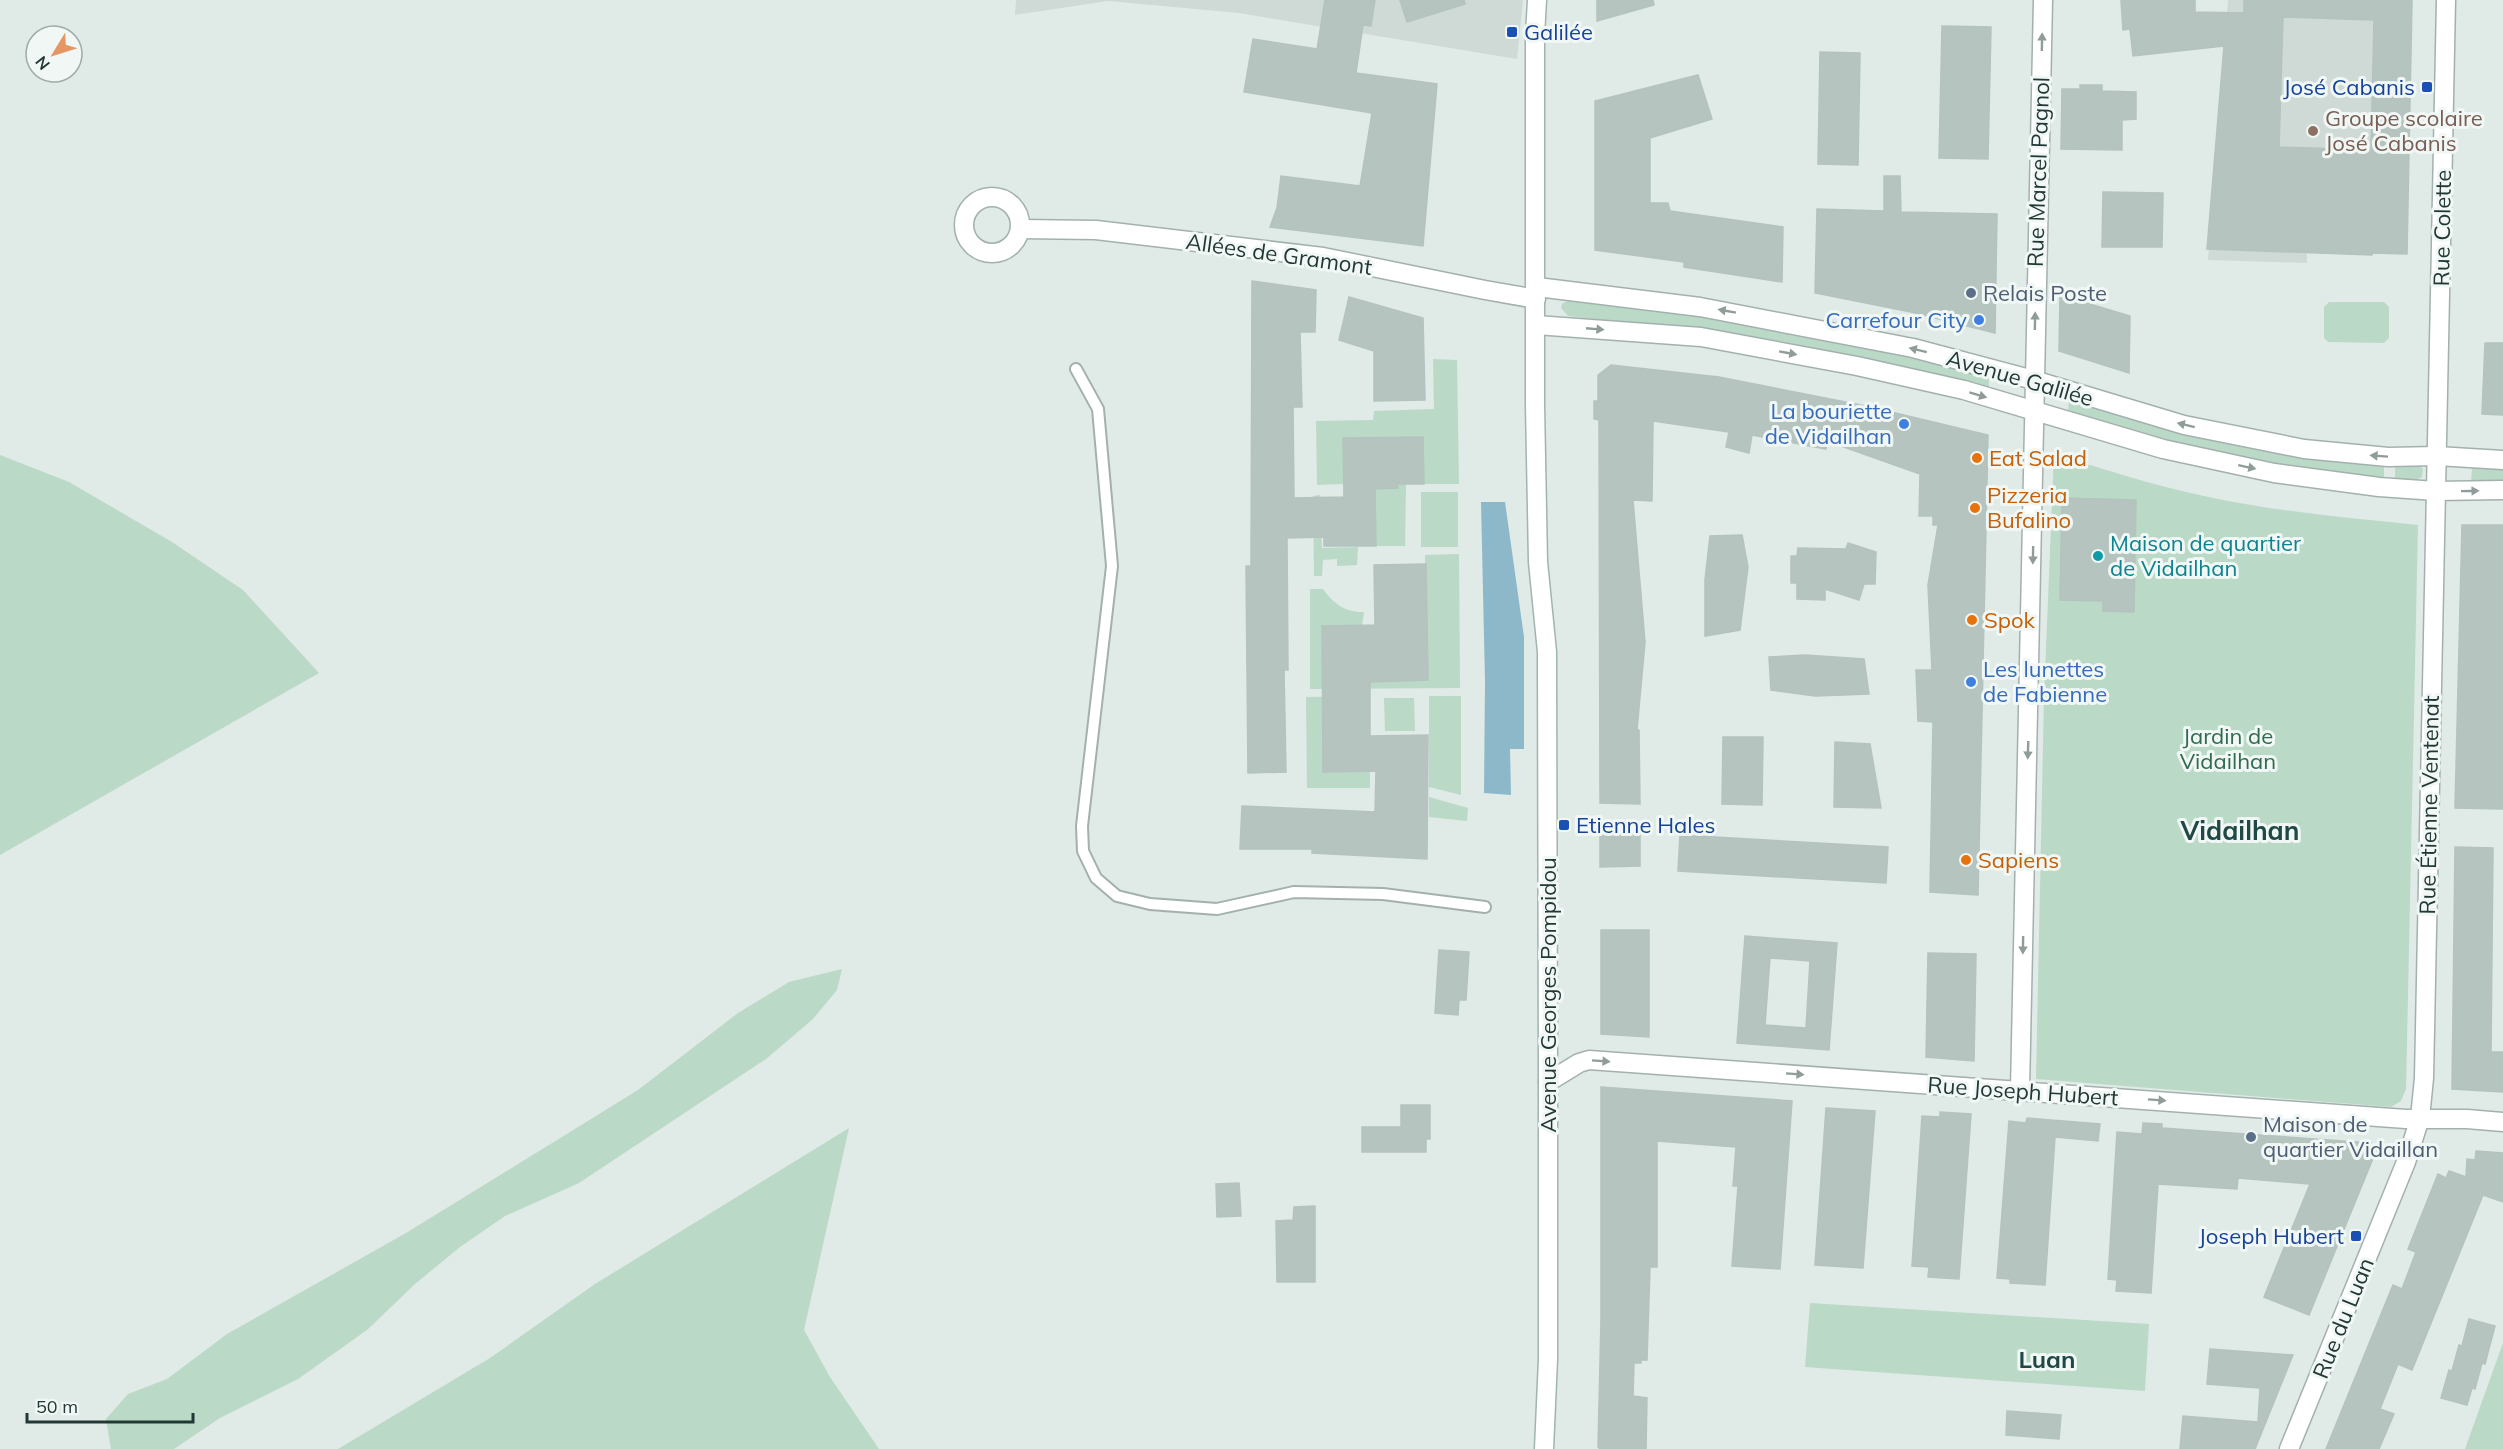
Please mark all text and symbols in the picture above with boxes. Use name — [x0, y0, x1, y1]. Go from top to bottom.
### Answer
place label: Galilée — [1524, 18, 1593, 46]
north arrow — [24, 24, 84, 84]
marker: Galilée — [1505, 25, 1519, 39]
one-way arrow — [2037, 33, 2047, 52]
text: N — [31, 52, 54, 74]
place label: José Cabanis — [2283, 73, 2415, 101]
street label: Rue Marcel Pagnol — [2021, 77, 2055, 267]
marker: José Cabanis — [2420, 80, 2434, 94]
place label: Groupe scolaire José Cabanis — [2325, 104, 2483, 157]
marker: Groupe scolaire José Cabanis — [2306, 124, 2320, 138]
street label: Rue Colette — [2427, 169, 2457, 287]
street label: Allées de Gramont — [1184, 227, 1374, 281]
place label: Relais Poste — [1983, 279, 2107, 307]
marker: Relais Poste — [1964, 286, 1978, 300]
place label: Carrefour City — [1825, 306, 1967, 334]
one-way arrow — [1717, 307, 1736, 316]
one-way arrow — [2030, 312, 2039, 331]
marker: Carrefour City — [1972, 313, 1986, 327]
one-way arrow — [1585, 324, 1604, 333]
one-way arrow — [1909, 344, 1927, 354]
street label: Avenue Galilée — [1943, 344, 2097, 412]
one-way arrow — [1779, 349, 1798, 358]
one-way arrow — [1969, 391, 1987, 400]
place label: La bouriette de Vidailhan — [1765, 397, 1892, 450]
marker: La bouriette de Vidailhan — [1897, 417, 1911, 431]
one-way arrow — [2177, 420, 2196, 430]
place label: Eat Salad — [1989, 444, 2087, 472]
marker: Eat Salad — [1970, 451, 1984, 465]
one-way arrow — [2369, 451, 2388, 461]
one-way arrow — [2238, 463, 2257, 472]
place label: Pizzeria Bufalino — [1987, 481, 2071, 534]
one-way arrow — [2460, 486, 2479, 495]
marker: Pizzeria Bufalino — [1968, 501, 1982, 515]
place label: Maison de quartier de Vidailhan — [2110, 529, 2301, 582]
one-way arrow — [2028, 545, 2038, 564]
marker: Maison de quartier de Vidailhan — [2091, 549, 2105, 563]
place label: Spok — [1984, 606, 2035, 634]
marker: Spok — [1965, 613, 1979, 627]
place label: Les lunettes de Fabienne — [1983, 655, 2107, 708]
marker: Les lunettes de Fabienne — [1964, 675, 1978, 689]
street label: Rue Étienne Ventenat — [2413, 695, 2445, 915]
park label: Jardin de Vidailhan — [2180, 722, 2276, 775]
one-way arrow — [2023, 740, 2032, 759]
place label: Etienne Hales — [1576, 811, 1715, 839]
district label: Vidailhan — [2180, 814, 2299, 847]
marker: Etienne Hales — [1557, 818, 1571, 832]
place label: Sapiens — [1978, 846, 2059, 874]
marker: Sapiens — [1959, 853, 1973, 867]
street label: Avenue Georges Pompidou — [1534, 857, 1562, 1133]
one-way arrow — [2018, 935, 2028, 954]
one-way arrow — [1591, 1056, 1610, 1065]
one-way arrow — [1786, 1070, 1805, 1079]
street label: Rue Joseph Hubert — [1927, 1070, 2120, 1112]
one-way arrow — [2148, 1095, 2167, 1105]
place label: Maison de quartier Vidaillan — [2263, 1110, 2438, 1163]
marker: Maison de quartier Vidaillan — [2244, 1130, 2258, 1144]
place label: Joseph Hubert — [2199, 1222, 2344, 1250]
marker: Joseph Hubert — [2349, 1229, 2363, 1243]
street label: Rue du Luan — [2306, 1253, 2380, 1383]
district label: Luan — [2019, 1344, 2075, 1374]
scale bar — [27, 1386, 194, 1424]
text: 50 m — [36, 1395, 78, 1418]

